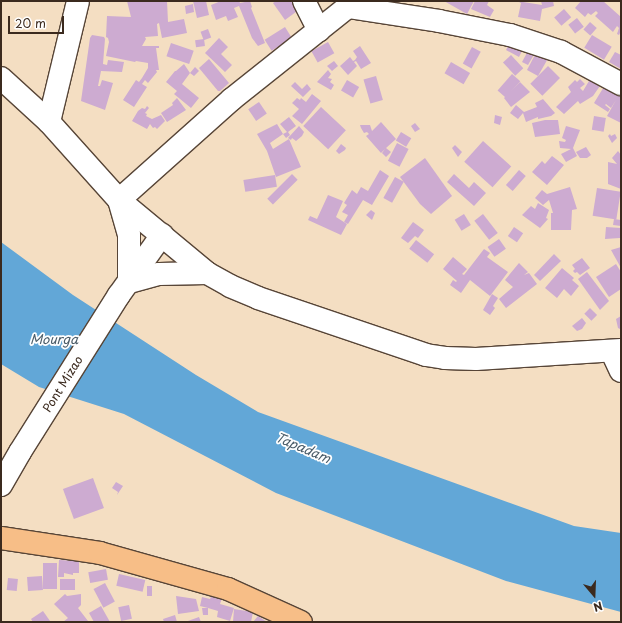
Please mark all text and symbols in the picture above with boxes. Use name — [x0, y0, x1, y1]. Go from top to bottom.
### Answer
scale bar — [10, 8, 66, 34]
text: 20 m — [15, 14, 46, 32]
water label: Mourga — [30, 331, 78, 347]
street label: Pont Mizao — [40, 353, 86, 415]
water label: Tapadam — [273, 429, 333, 467]
north arrow — [574, 575, 614, 615]
text: N — [591, 597, 605, 616]

